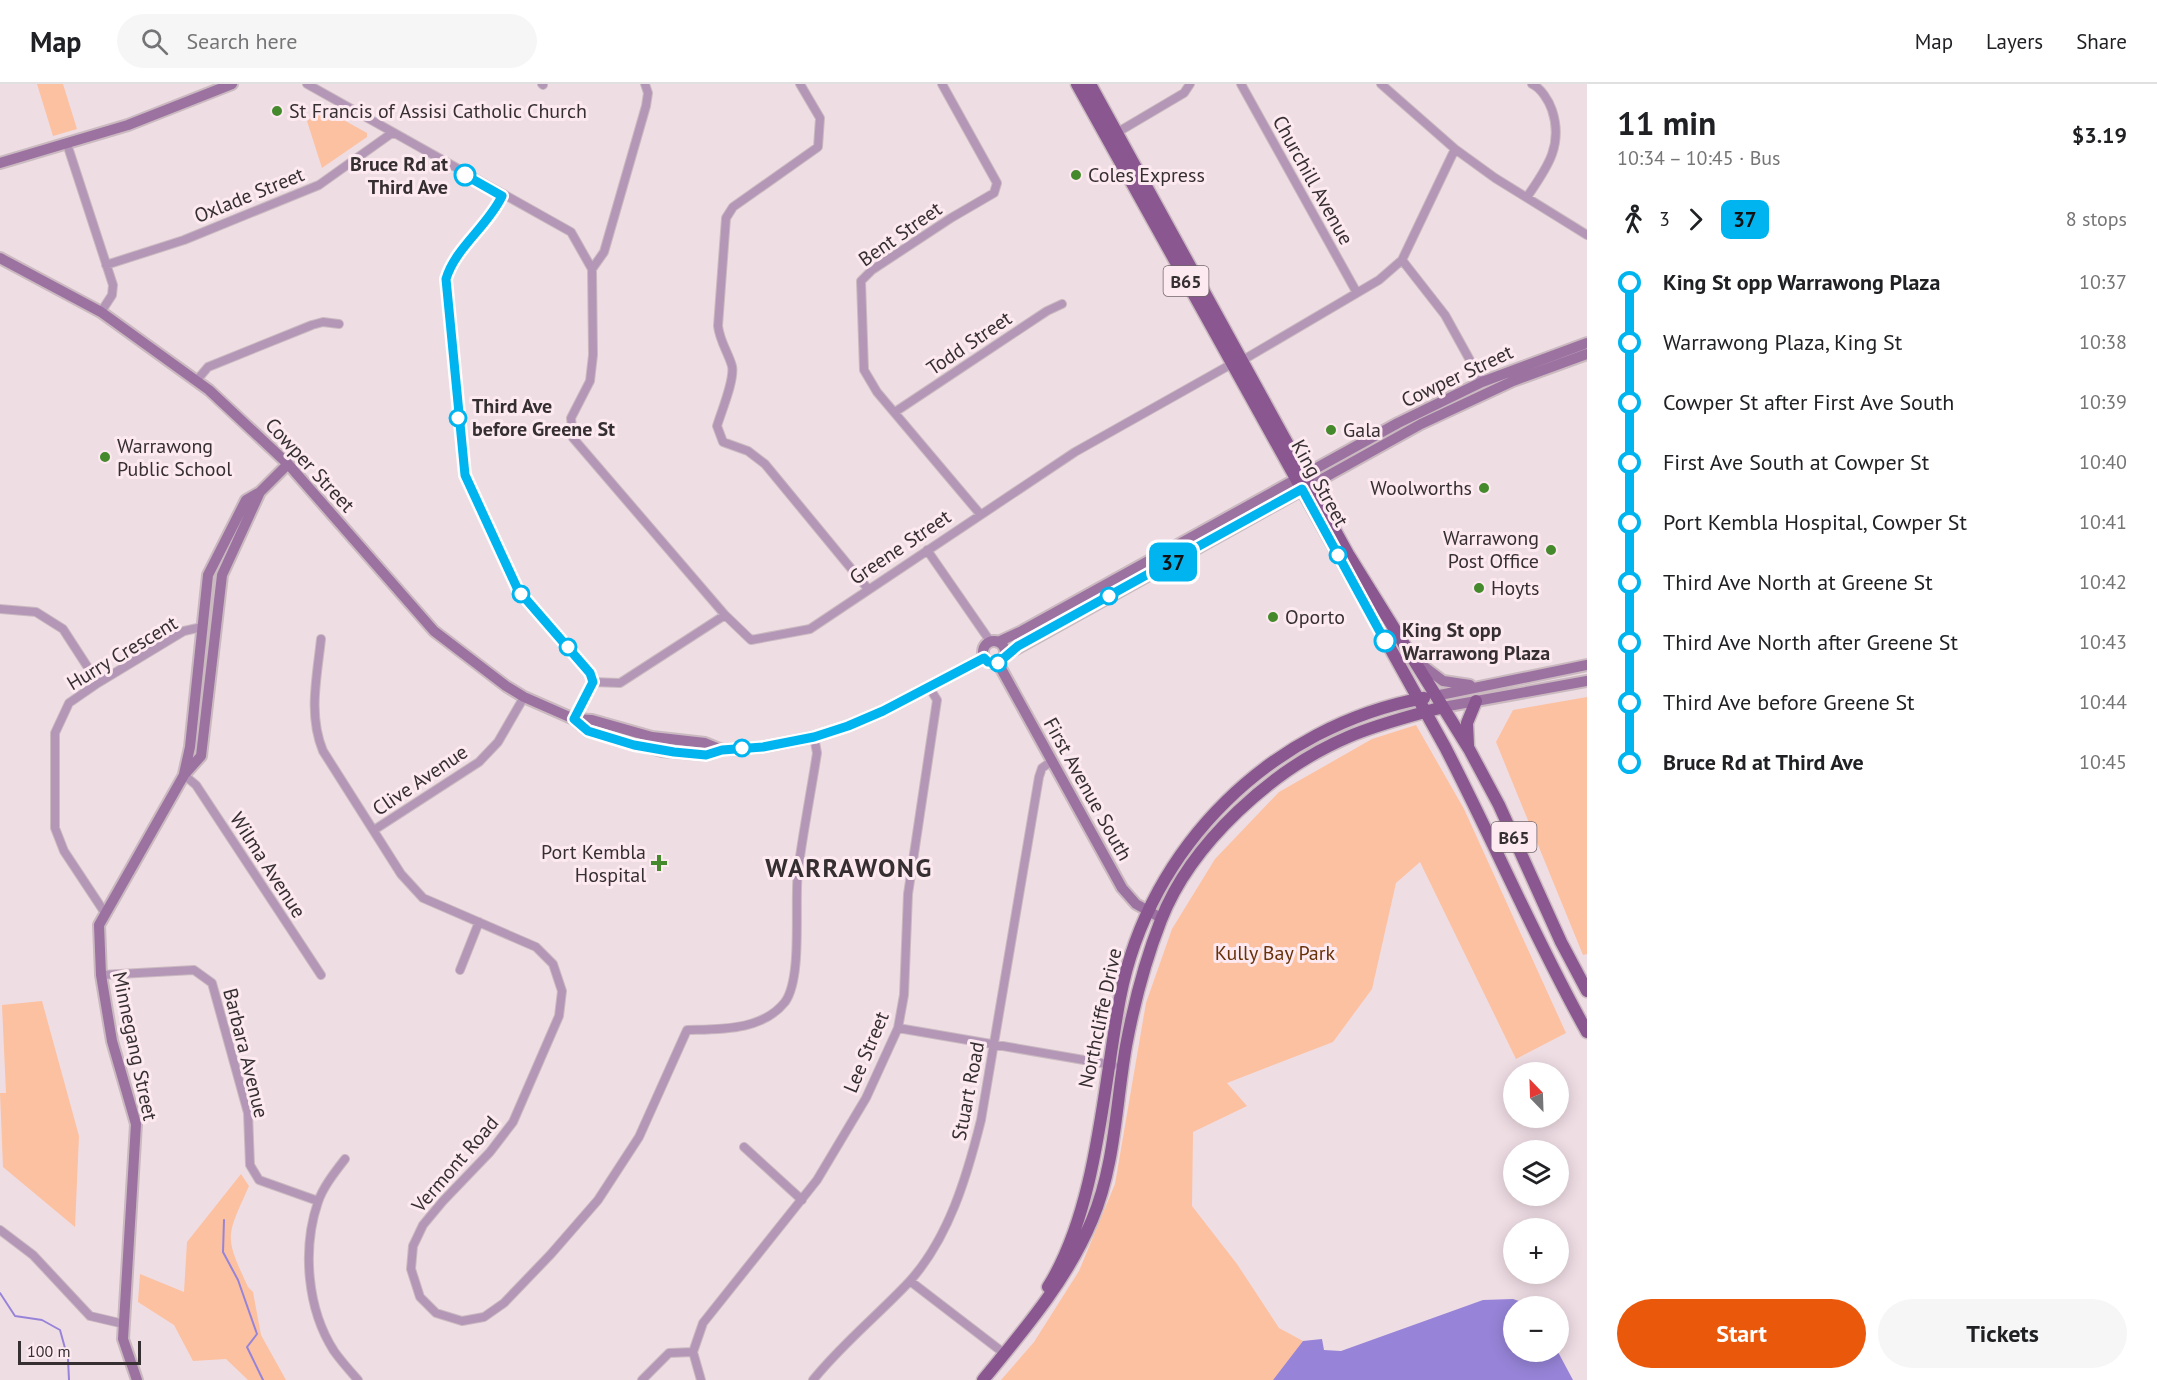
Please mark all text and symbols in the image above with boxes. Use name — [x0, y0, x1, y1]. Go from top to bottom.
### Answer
search box — [117, 14, 537, 68]
text: Map — [30, 23, 81, 60]
icon: search — [138, 25, 171, 58]
text: Search here — [186, 27, 297, 55]
text: Map — [1915, 28, 1953, 55]
text: Layers — [1986, 28, 2043, 55]
text: Share — [2076, 28, 2127, 55]
place label: St Francis of Assisi Catholic Church — [289, 98, 587, 124]
text: 11 min — [1617, 101, 1716, 144]
marker: St Francis of Assisi Catholic Church — [270, 104, 284, 118]
street label: Churchill Avenue — [1267, 111, 1359, 249]
text: $3.19 — [2072, 121, 2127, 149]
text: 10:34 – 10:45 · Bus — [1617, 145, 1781, 171]
place label: Bruce Rd at Third Ave — [350, 151, 448, 200]
street label: Oxlade Street — [190, 161, 308, 229]
place label: Coles Express — [1088, 162, 1205, 188]
marker: Bruce Rd at Third Ave — [454, 164, 476, 186]
marker: Coles Express — [1069, 168, 1083, 182]
street label: Bent Street — [853, 196, 947, 272]
icon: walk — [1617, 203, 1650, 236]
icon: forward — [1679, 203, 1712, 236]
text: 3 — [1659, 206, 1670, 232]
text: 37 — [1733, 206, 1757, 233]
text: 8 stops — [2066, 206, 2127, 232]
road number: B65 — [1164, 266, 1208, 296]
text: King St opp Warrawong Plaza — [1663, 268, 1940, 296]
text: 10:37 — [2079, 269, 2127, 295]
street label: Todd Street — [921, 305, 1017, 381]
text: Warrawong Plaza, King St — [1663, 328, 1902, 356]
text: 10:38 — [2079, 329, 2127, 355]
street label: Cowper Street — [1397, 339, 1517, 413]
text: Cowper St after First Ave South — [1663, 388, 1954, 416]
text: 10:39 — [2079, 389, 2127, 415]
place label: Third Ave before Greene St — [472, 393, 615, 442]
marker: Third Ave before Greene St — [449, 409, 467, 427]
street label: Cowper Street — [260, 412, 361, 518]
place label: Gala — [1343, 417, 1381, 443]
marker: Gala — [1324, 423, 1338, 437]
place label: Warrawong Public School — [117, 433, 232, 482]
street label: King Street — [1285, 435, 1355, 531]
text: First Ave South at Cowper St — [1663, 448, 1929, 476]
text: 10:40 — [2079, 449, 2127, 475]
marker: Warrawong Public School — [98, 450, 112, 464]
place label: Woolworths — [1370, 475, 1472, 501]
marker: Woolworths — [1477, 481, 1491, 495]
street label: Greene Street — [844, 503, 956, 590]
text: Port Kembla Hospital, Cowper St — [1663, 508, 1967, 536]
text: 10:41 — [2079, 509, 2127, 535]
place label: Warrawong Post Office — [1443, 525, 1539, 574]
line badge: 37 — [1146, 542, 1200, 582]
marker: Warrawong Post Office — [1544, 543, 1558, 557]
unlabelled marker — [1329, 546, 1347, 564]
text: 37 — [1161, 549, 1185, 576]
text: Third Ave North at Greene St — [1663, 568, 1933, 596]
text: 10:42 — [2079, 569, 2127, 595]
place label: Hoyts — [1491, 575, 1539, 601]
marker: Hoyts — [1472, 581, 1486, 595]
unlabelled marker — [512, 585, 530, 603]
unlabelled marker — [1100, 587, 1118, 605]
place label: Oporto — [1285, 604, 1345, 630]
street label: Hurry Crescent — [62, 610, 182, 696]
marker: Oporto — [1266, 610, 1280, 624]
place label: King St opp Warrawong Plaza — [1402, 617, 1550, 666]
text: Third Ave North after Greene St — [1663, 628, 1958, 656]
text: 10:43 — [2079, 629, 2127, 655]
marker: King St opp Warrawong Plaza — [1374, 630, 1396, 652]
unlabelled marker — [559, 638, 577, 656]
unlabelled marker — [989, 654, 1007, 672]
text: Third Ave before Greene St — [1663, 688, 1915, 716]
text: 10:44 — [2079, 689, 2127, 715]
street label: First Avenue South — [1038, 713, 1138, 865]
street label: Clive Avenue — [367, 739, 473, 821]
unlabelled marker — [733, 739, 751, 757]
text: Bruce Rd at Third Ave — [1663, 748, 1864, 776]
text: 10:45 — [2079, 749, 2127, 775]
street label: Wilma Avenue — [224, 807, 312, 923]
road number: B65 — [1492, 822, 1537, 852]
place label: Port Kembla Hospital — [541, 839, 646, 888]
district label: WARRAWONG — [765, 851, 933, 884]
marker: Port Kembla Hospital — [650, 854, 668, 872]
park label: Kully Bay Park — [1215, 940, 1336, 966]
street label: Northcliffe Drive — [1072, 946, 1128, 1090]
street label: Minnegang Street — [107, 969, 164, 1123]
street label: Barbara Avenue — [217, 985, 275, 1121]
street label: Lee Street — [837, 1007, 895, 1097]
street label: Stuart Road — [946, 1039, 990, 1143]
north arrow — [1503, 1062, 1569, 1128]
map controls — [1503, 1062, 1569, 1362]
street label: Vermont Road — [405, 1110, 504, 1218]
button: layers — [1503, 1140, 1569, 1206]
button: + — [1503, 1218, 1569, 1284]
button: − — [1503, 1296, 1569, 1362]
button: Start — [1617, 1299, 1866, 1368]
button: Tickets — [1878, 1299, 2127, 1368]
scale bar — [18, 1338, 141, 1366]
text: 100 m — [27, 1341, 70, 1361]

